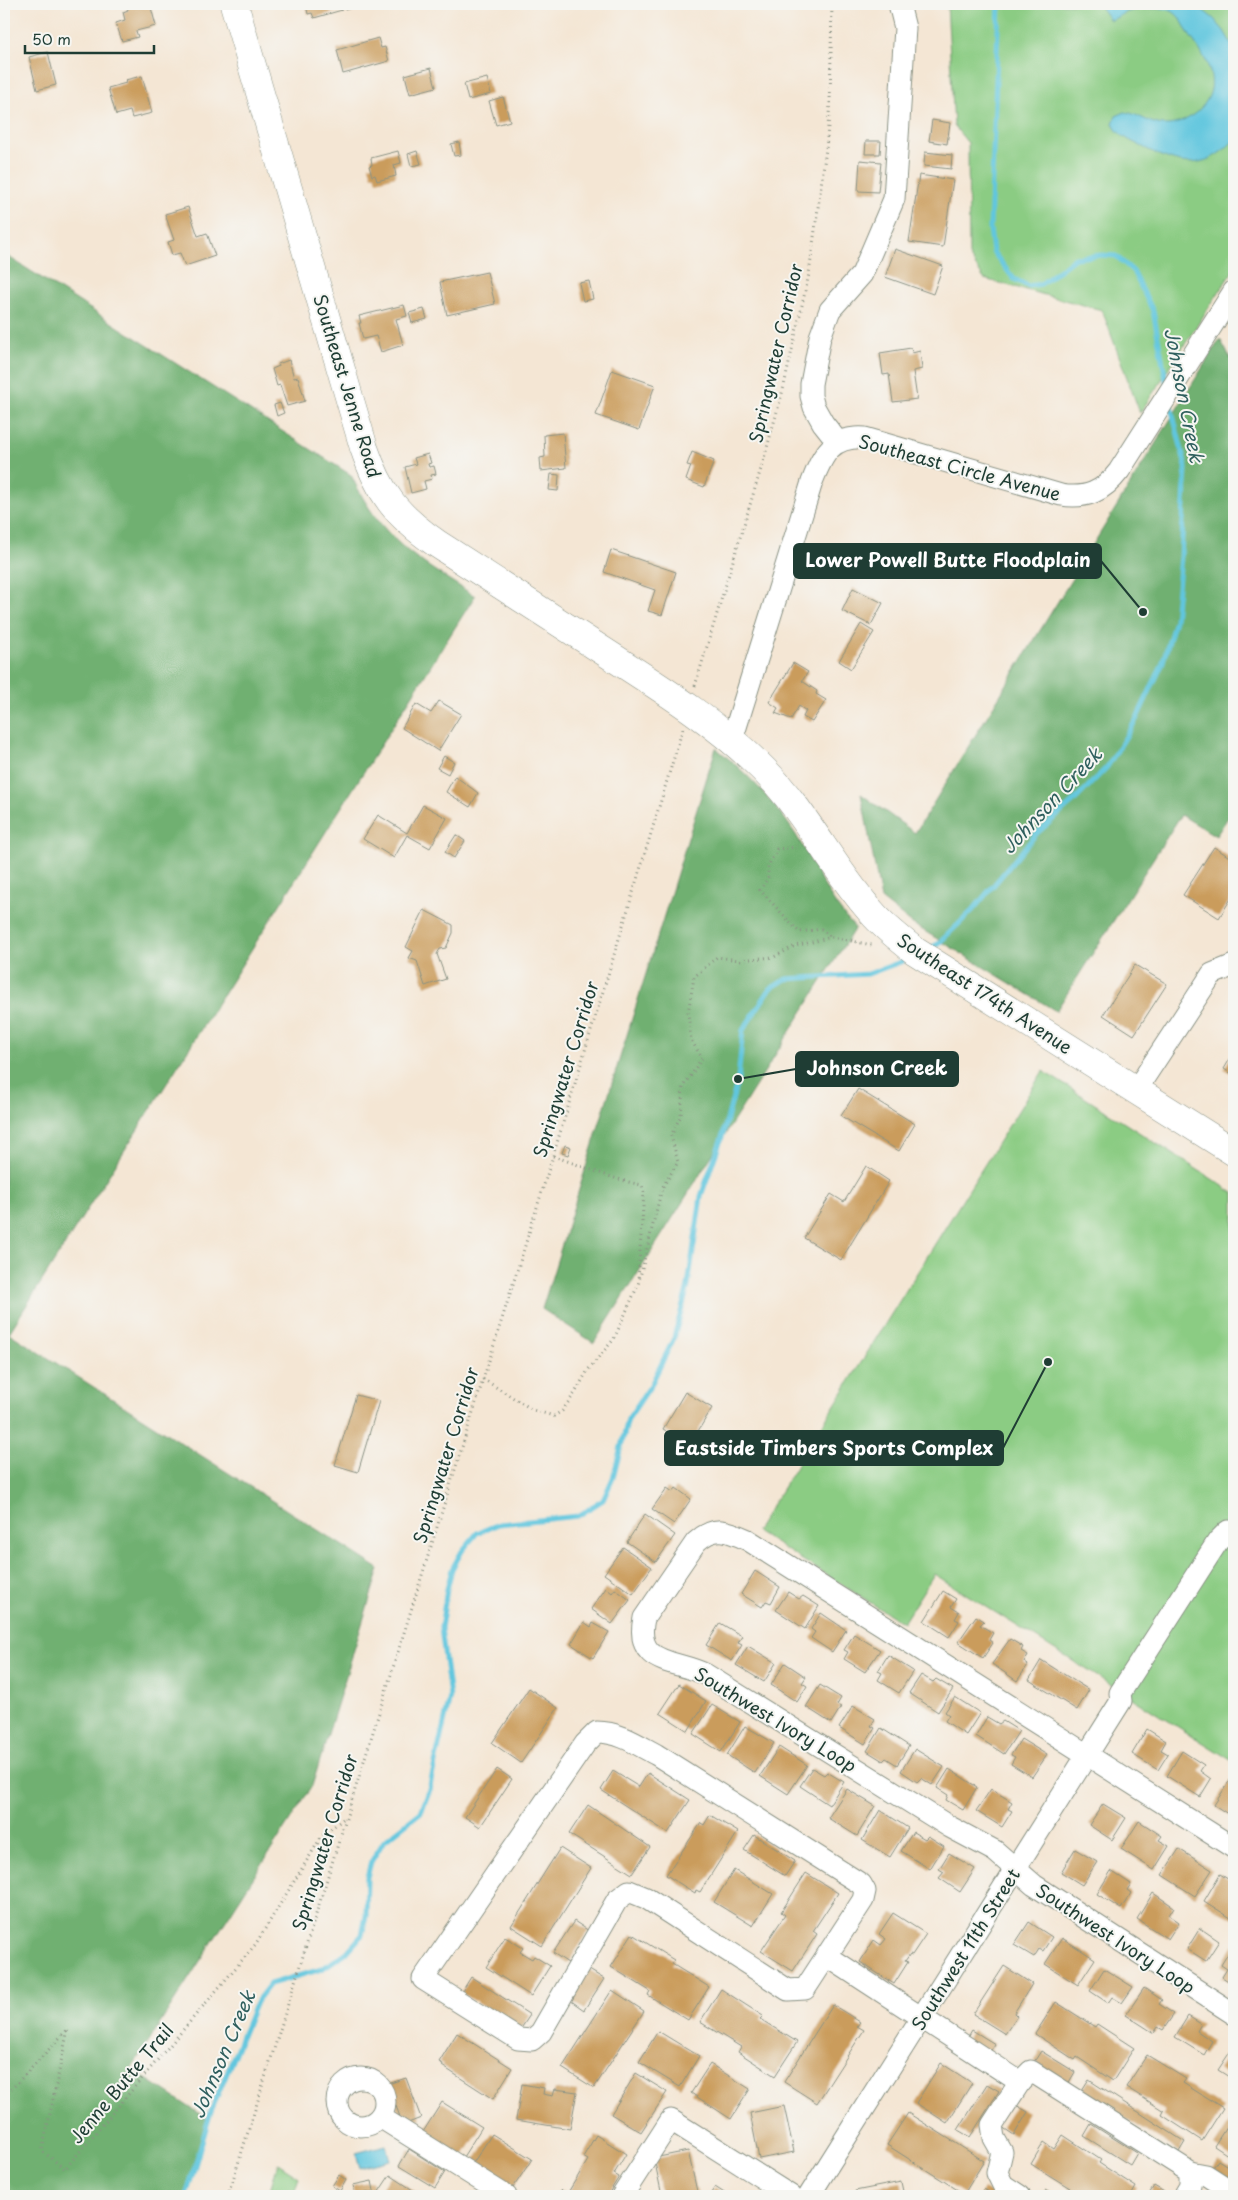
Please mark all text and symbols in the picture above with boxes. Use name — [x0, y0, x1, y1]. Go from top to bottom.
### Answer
scale bar — [25, 22, 154, 54]
text: 50 m — [32, 27, 71, 50]
street label: Springwater Corridor — [741, 260, 809, 445]
street label: Southeast Jenne Road — [307, 291, 389, 481]
water label: Johnson Creek — [1158, 325, 1212, 466]
street label: Southeast Circle Avenue — [856, 427, 1064, 507]
callout: Lower Powell Butte Floodplain — [794, 544, 1101, 578]
text: Lower Powell Butte Floodplain — [805, 545, 1091, 573]
water label: Johnson Creek — [994, 739, 1109, 859]
street label: Southeast 174th Avenue — [892, 926, 1078, 1060]
street label: Springwater Corridor — [525, 977, 605, 1161]
callout: Johnson Creek — [796, 1052, 958, 1086]
text: Johnson Creek — [806, 1053, 948, 1081]
street label: Springwater Corridor — [405, 1363, 485, 1547]
callout: Eastside Timbers Sports Complex — [665, 1431, 1003, 1465]
text: Eastside Timbers Sports Complex — [675, 1433, 994, 1461]
street label: Southwest Ivory Loop — [690, 1660, 862, 1778]
street label: Springwater Corridor — [284, 1750, 364, 1934]
street label: Southwest 11th Street — [904, 1863, 1026, 2035]
street label: Southwest Ivory Loop — [1031, 1876, 1201, 2000]
water label: Johnson Creek — [182, 1984, 262, 2122]
street label: Jenne Butte Trail — [63, 2017, 179, 2149]

